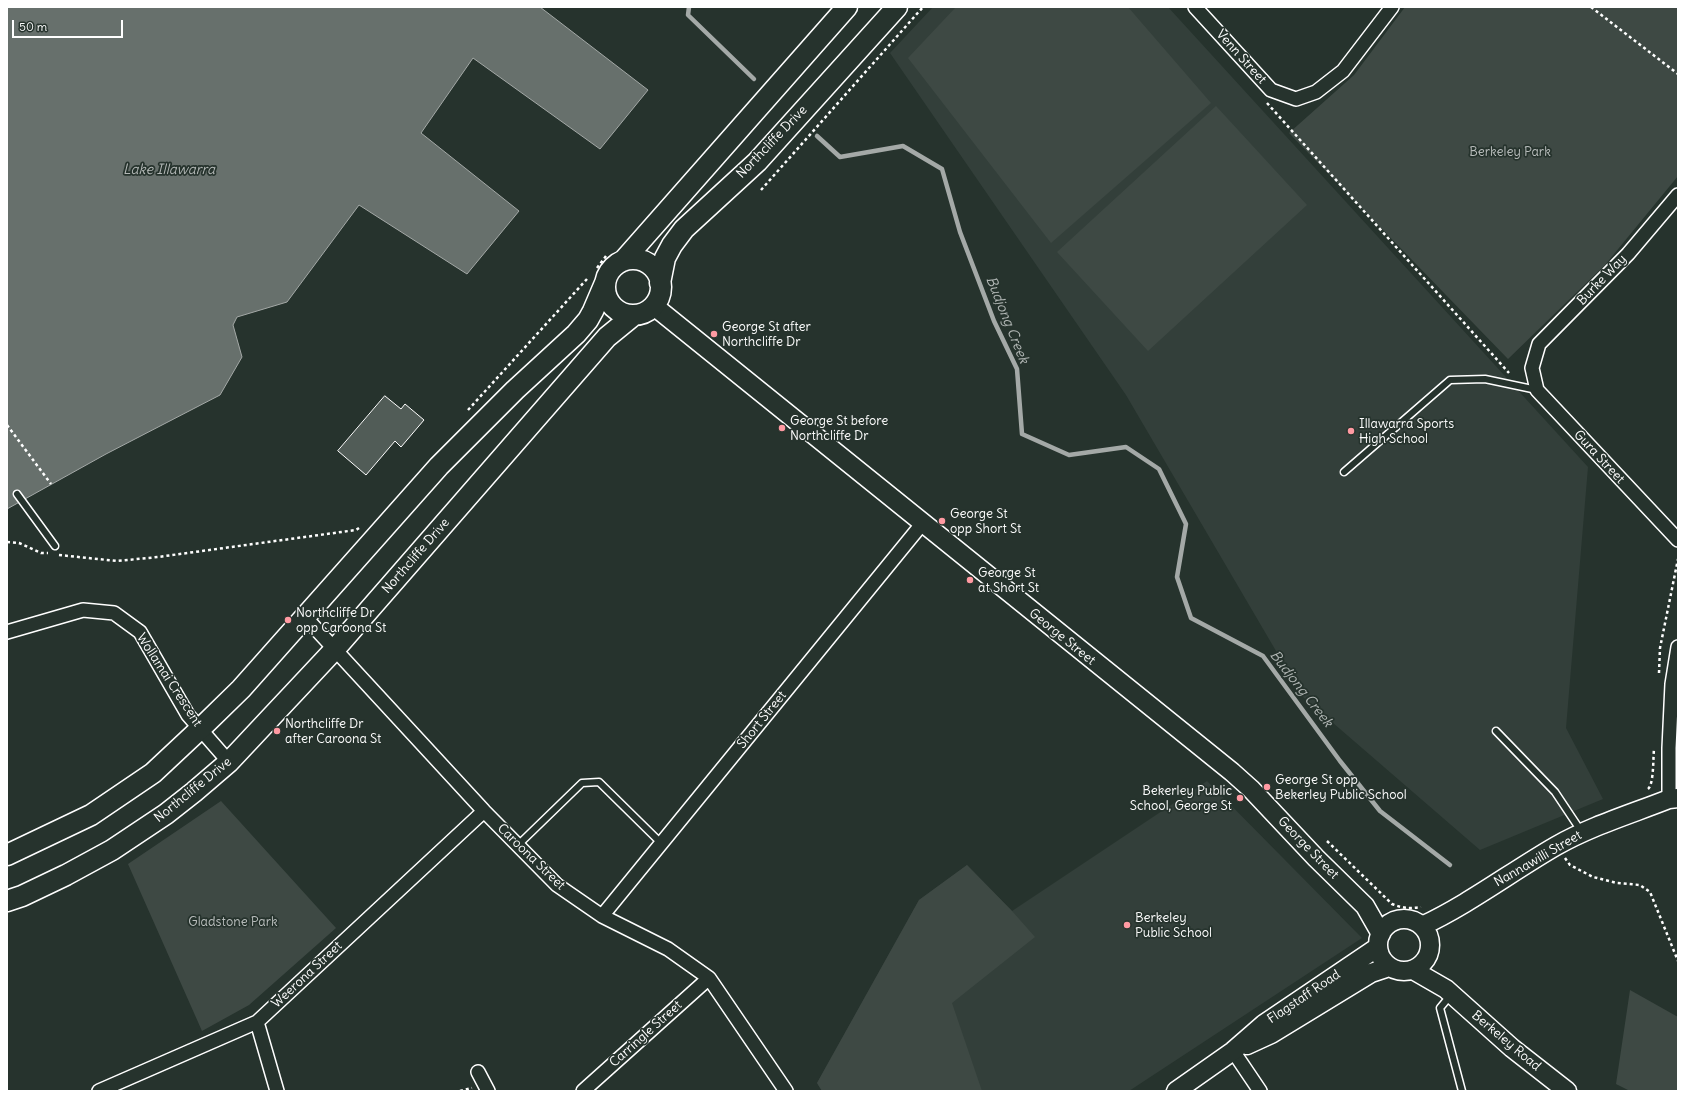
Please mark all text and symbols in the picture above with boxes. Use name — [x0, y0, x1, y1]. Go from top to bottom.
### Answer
scale bar — [14, 12, 125, 38]
text: 50 m — [19, 19, 47, 34]
street label: Venn Street — [1213, 27, 1269, 87]
street label: Northcliffe Drive — [733, 102, 811, 182]
park label: Berkeley Park — [1469, 144, 1551, 160]
water label: Lake Illawarra — [123, 162, 215, 178]
street label: Burke Way — [1574, 252, 1630, 308]
water label: Budjong Creek — [982, 274, 1032, 366]
place label: George St after Northcliffe Dr — [722, 319, 811, 350]
marker: George St after Northcliffe Dr — [709, 329, 719, 339]
place label: George St before Northcliffe Dr — [790, 413, 888, 444]
place label: Illawarra Sports High School — [1359, 416, 1454, 447]
marker: George St before Northcliffe Dr — [777, 423, 787, 433]
marker: Illawarra Sports High School — [1346, 426, 1356, 436]
street label: Gura Street — [1570, 427, 1628, 487]
place label: George St opp Short St — [950, 506, 1021, 537]
street label: Northcliffe Drive — [379, 515, 453, 597]
marker: George St opp Short St — [937, 516, 947, 526]
place label: George St at Short St — [978, 565, 1039, 596]
marker: George St at Short St — [965, 575, 975, 585]
place label: Northcliffe Dr opp Caroona St — [296, 605, 386, 636]
street label: George Street — [1026, 605, 1098, 669]
marker: Northcliffe Dr opp Caroona St — [283, 615, 293, 625]
street label: Wollamai Crescent — [133, 630, 205, 730]
water label: Budjong Creek — [1266, 647, 1336, 731]
street label: Short Street — [734, 688, 790, 752]
place label: Northcliffe Dr after Caroona St — [285, 716, 381, 747]
marker: Northcliffe Dr after Caroona St — [272, 726, 282, 736]
street label: Northcliffe Drive — [151, 754, 235, 826]
place label: George St opp Bekerley Public School — [1275, 772, 1407, 803]
marker: George St opp Bekerley Public School — [1262, 782, 1272, 792]
place label: Bekerley Public School, George St — [1130, 783, 1232, 814]
marker: Bekerley Public School, George St — [1235, 793, 1245, 803]
street label: George Street — [1274, 813, 1342, 883]
street label: Caroona Street — [494, 821, 568, 893]
street label: Nannawilli Street — [1491, 828, 1585, 890]
place label: Berkeley Public School — [1135, 910, 1212, 941]
park label: Gladstone Park — [188, 914, 278, 930]
marker: Berkeley Public School — [1122, 920, 1132, 930]
street label: Weerona Street — [269, 938, 345, 1012]
street label: Flagstaff Road — [1265, 967, 1343, 1027]
street label: Carringle Street — [607, 997, 685, 1071]
street label: Berkeley Road — [1468, 1008, 1544, 1074]

